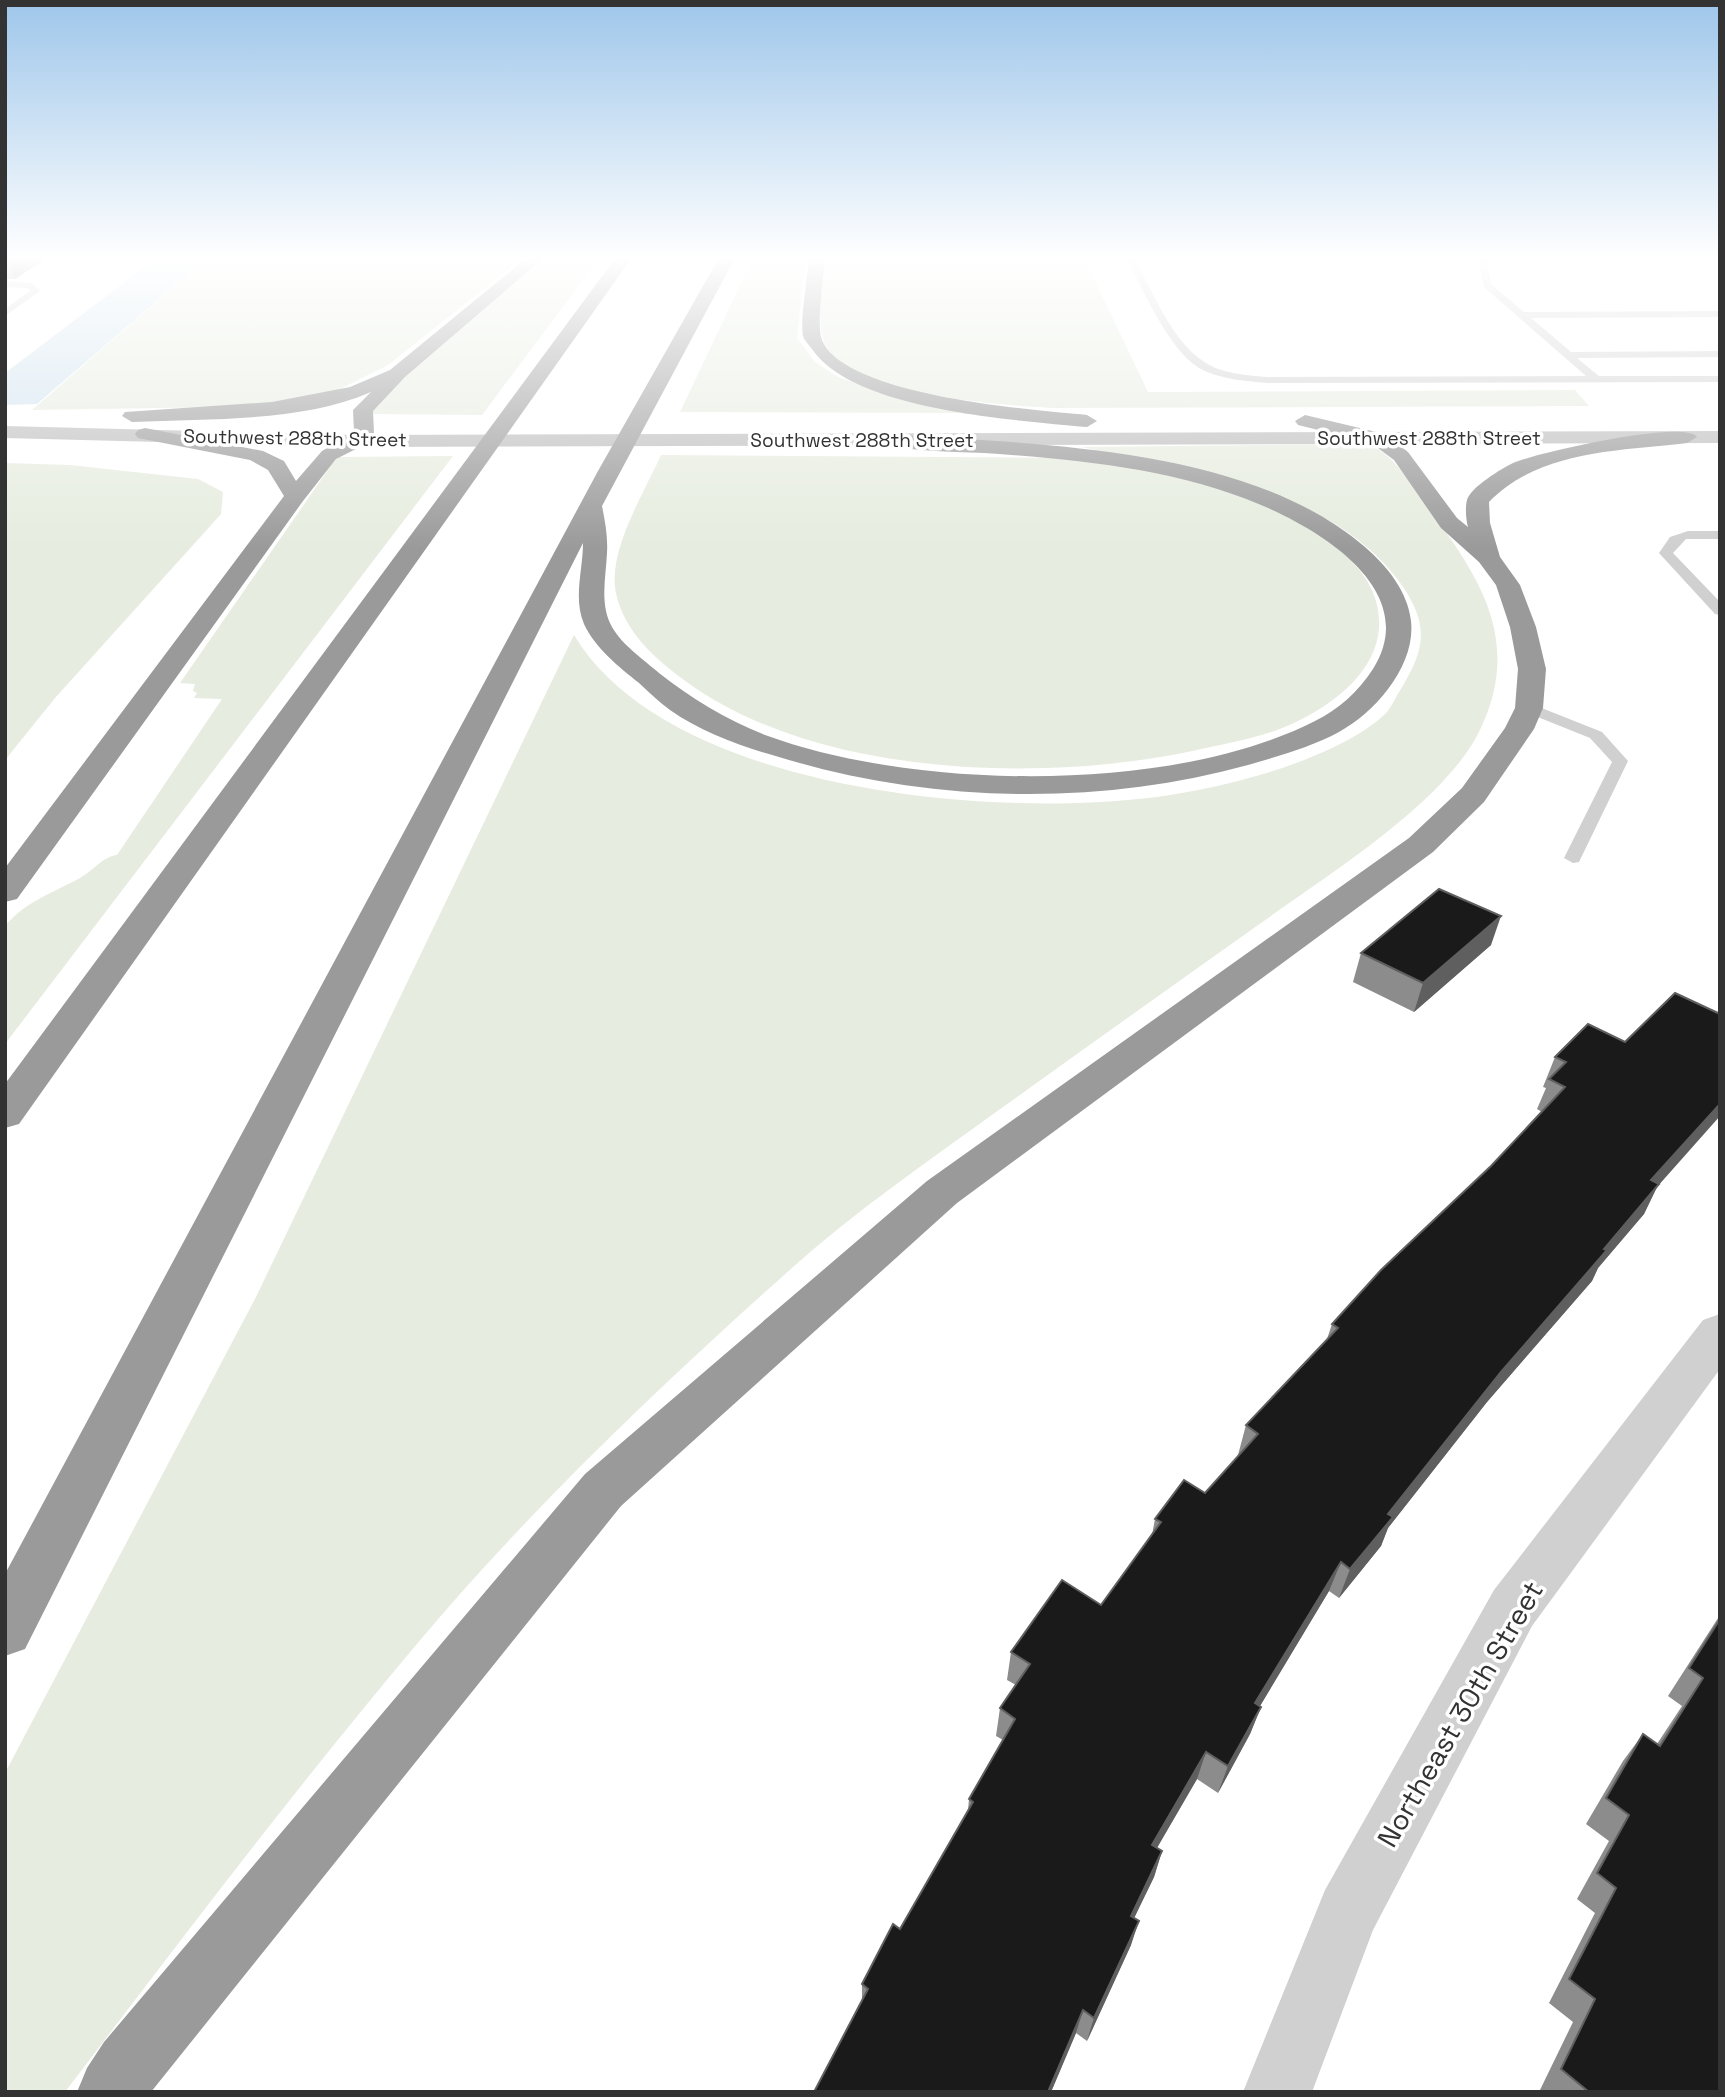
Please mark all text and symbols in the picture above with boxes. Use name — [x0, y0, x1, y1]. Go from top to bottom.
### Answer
street label: Southwest 288th Street — [183, 424, 407, 452]
street label: Southwest 288th Street — [1317, 426, 1541, 451]
street label: Southwest 288th Street — [750, 428, 974, 453]
street label: Northeast 30th Street — [1369, 1575, 1551, 1853]

